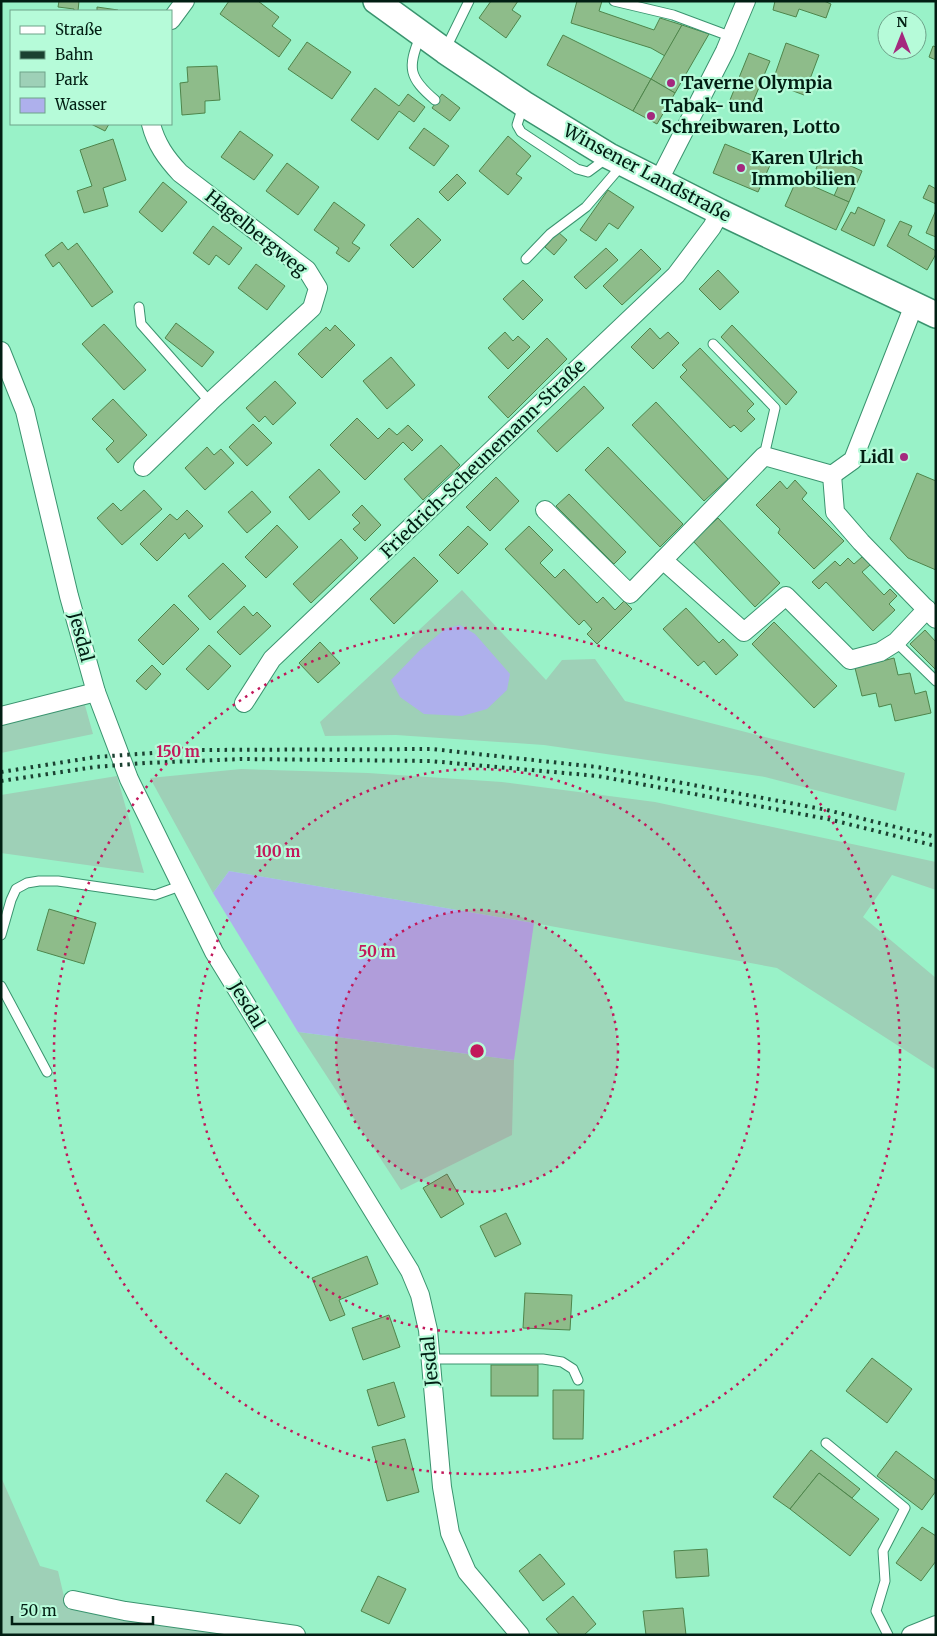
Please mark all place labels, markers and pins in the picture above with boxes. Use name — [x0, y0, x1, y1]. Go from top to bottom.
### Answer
place label: Taverne Olympia — [681, 71, 833, 94]
marker: Taverne Olympia — [665, 77, 677, 89]
place label: Tabak- und Schreibwaren, Lotto — [661, 94, 840, 138]
marker: Tabak- und Schreibwaren, Lotto — [645, 110, 657, 122]
place label: Karen Ulrich Immobilien — [751, 146, 863, 190]
marker: Karen Ulrich Immobilien — [735, 162, 747, 174]
place label: Lidl — [860, 445, 894, 468]
marker: Lidl — [898, 451, 910, 463]
centre of rings — [468, 1042, 486, 1060]

